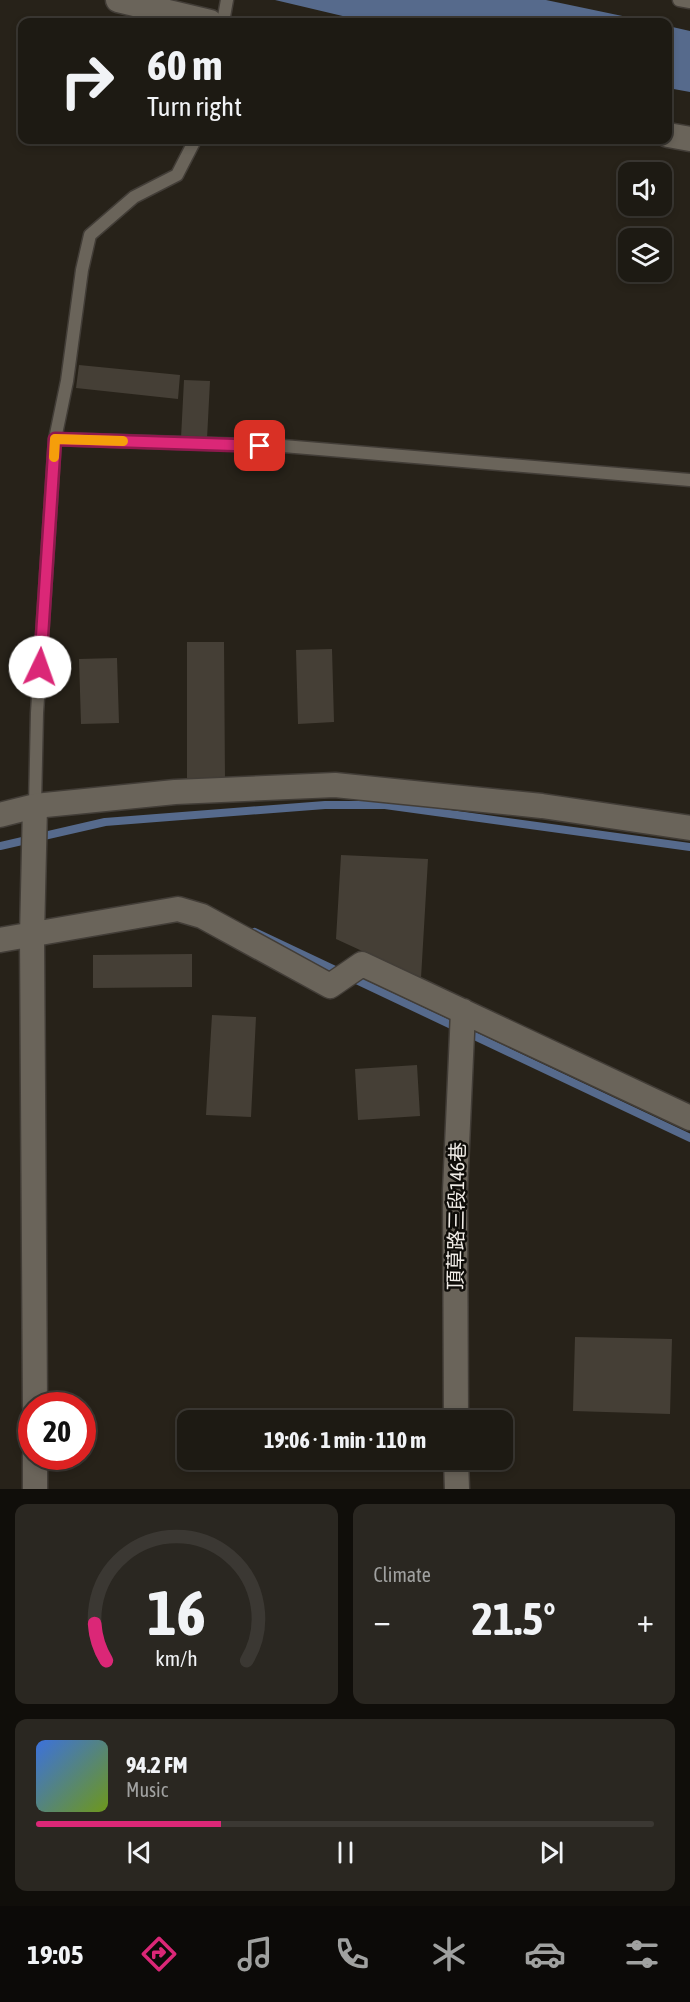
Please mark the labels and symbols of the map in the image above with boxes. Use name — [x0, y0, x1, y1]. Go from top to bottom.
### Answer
pin — [234, 420, 285, 471]
position arrow — [8, 635, 72, 699]
street label: 頂草路三段146巷 — [443, 1142, 469, 1290]
speed limit sign: 20 — [18, 1392, 96, 1470]

